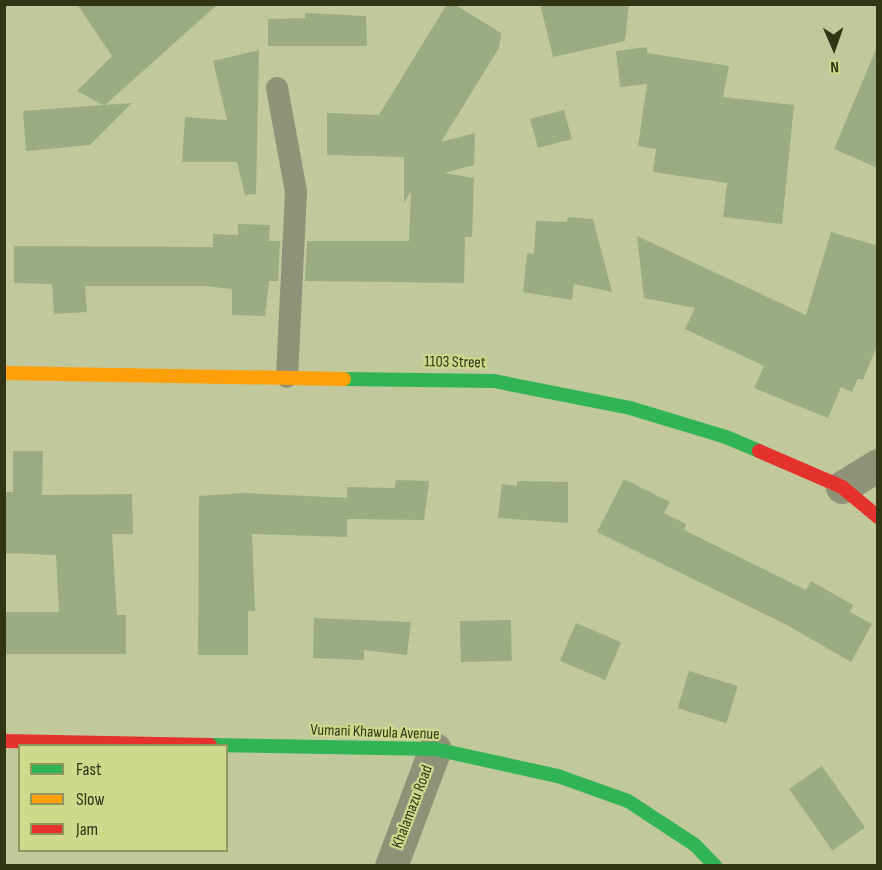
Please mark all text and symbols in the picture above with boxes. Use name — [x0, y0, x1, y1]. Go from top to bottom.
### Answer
north arrow — [804, 18, 864, 78]
text: N — [830, 57, 839, 76]
street label: 1103 Street — [424, 353, 486, 373]
street label: Vumani Khawula Avenue — [310, 721, 440, 745]
legend — [18, 744, 228, 852]
text: Fast — [76, 759, 101, 780]
street label: Khalamazu Road — [388, 763, 438, 851]
text: Slow — [76, 789, 105, 810]
text: Jam — [76, 819, 98, 840]

